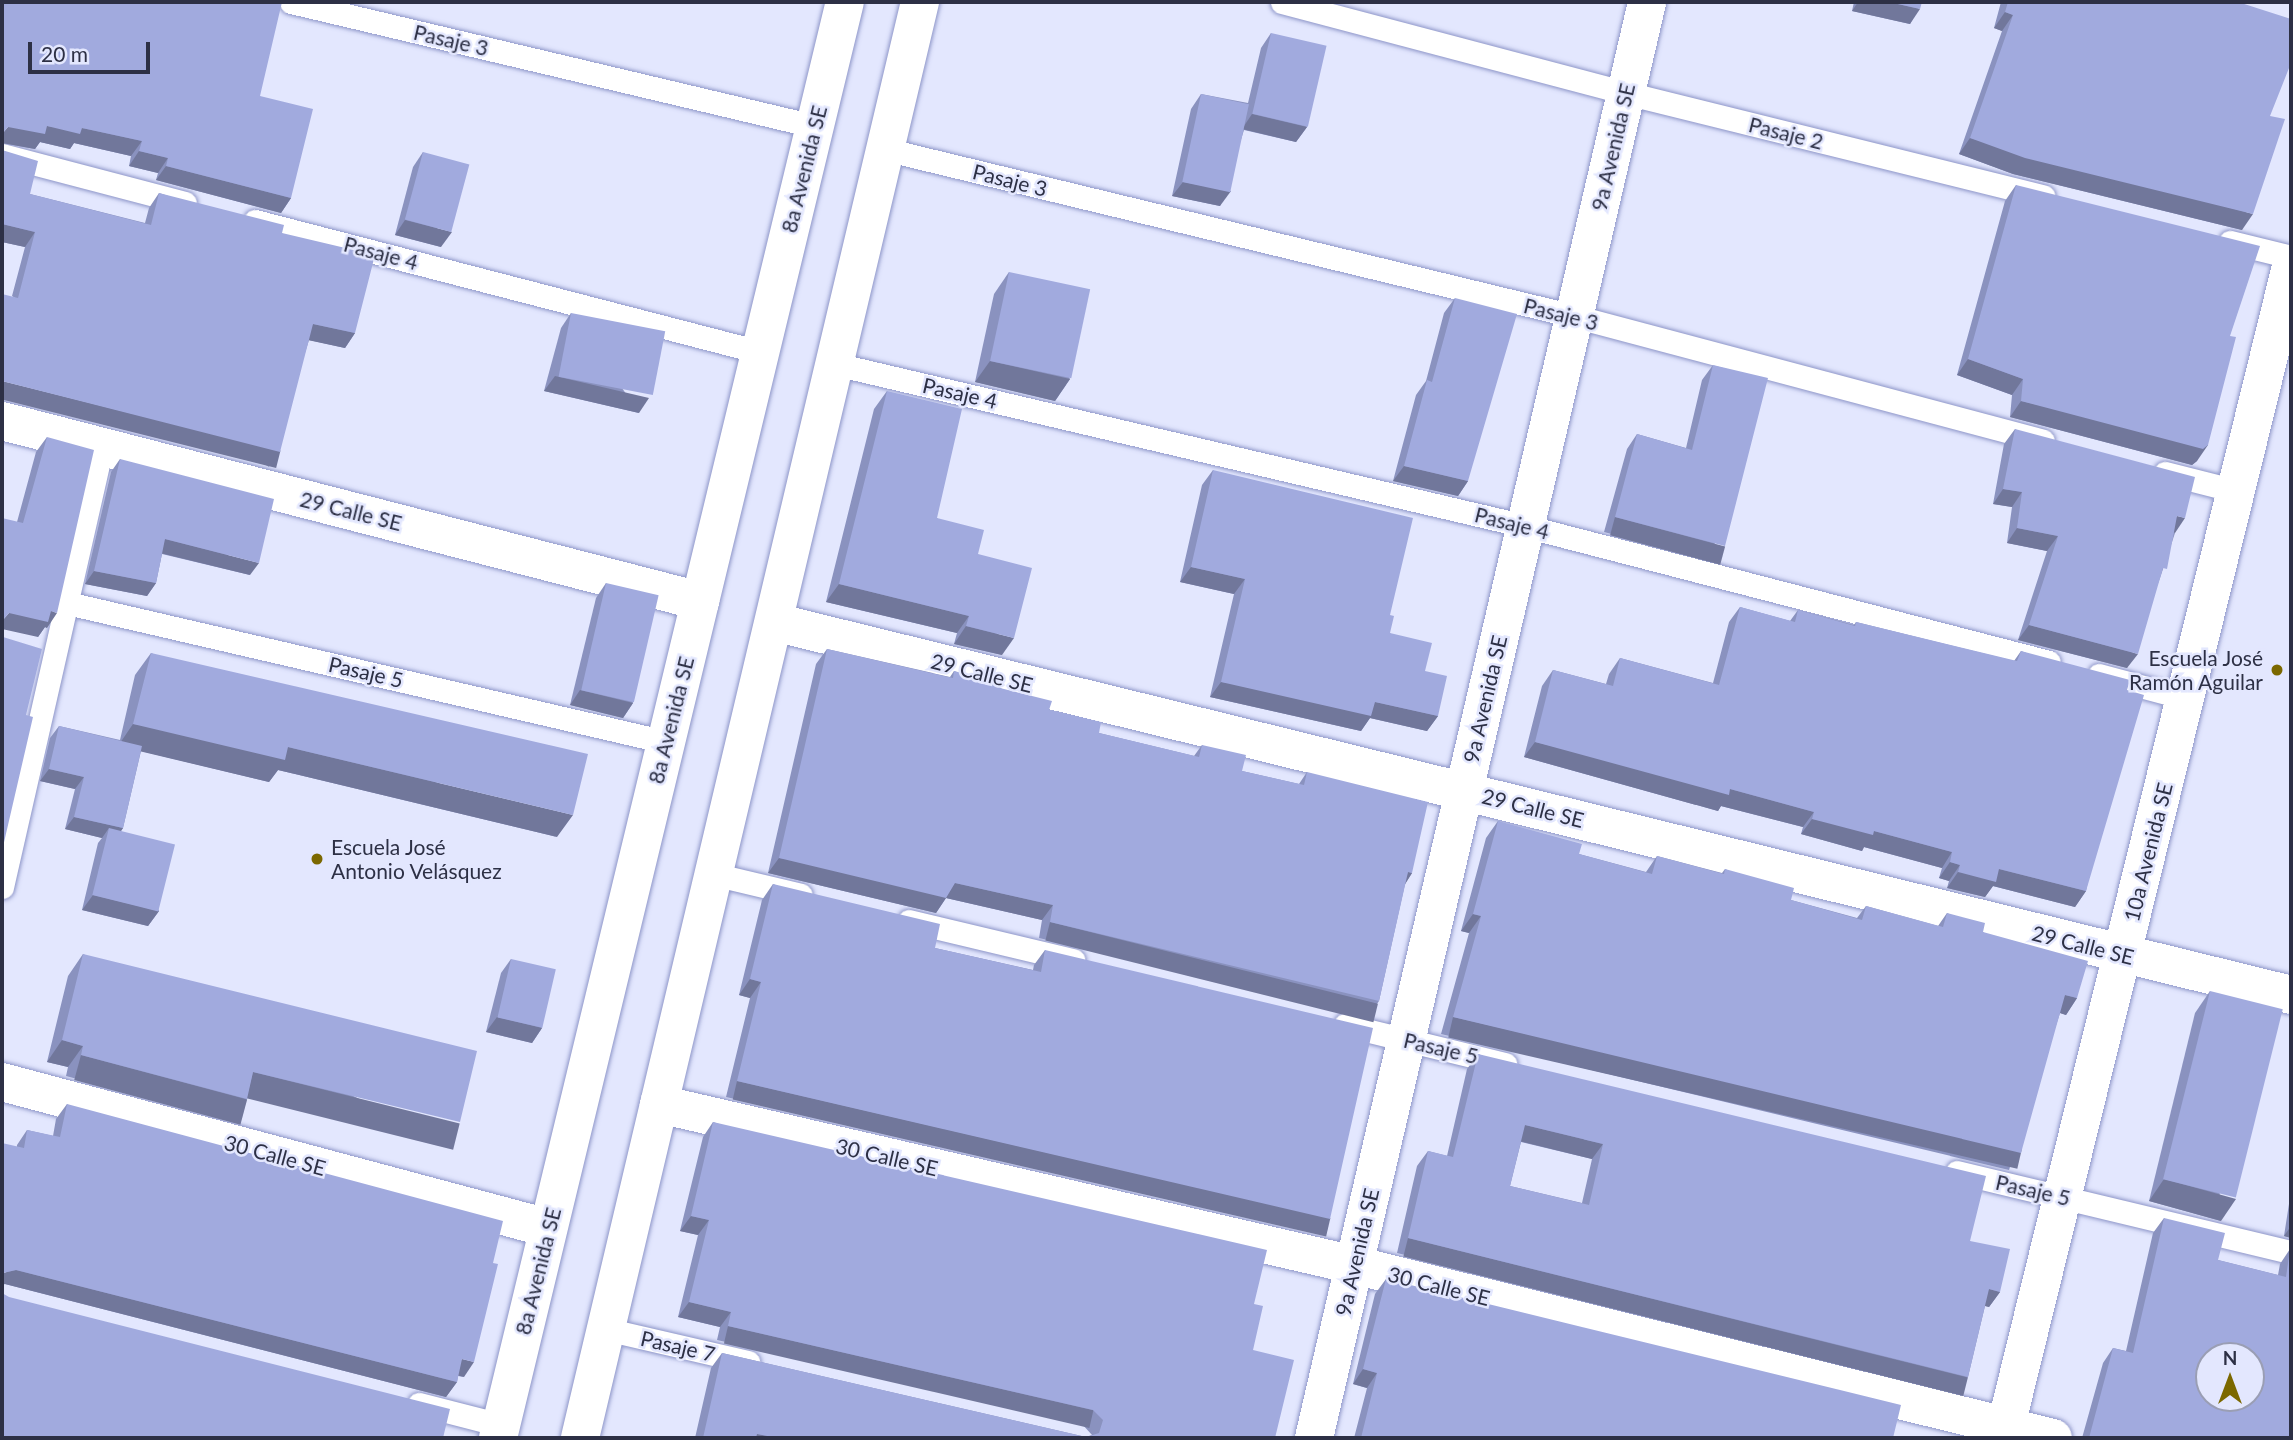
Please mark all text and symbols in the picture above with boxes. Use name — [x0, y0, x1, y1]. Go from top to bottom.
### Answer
street label: Pasaje 3 — [411, 19, 491, 61]
scale bar — [32, 28, 154, 72]
text: 20 m — [41, 41, 88, 66]
street label: 9a Avenida SE — [1586, 80, 1640, 214]
street label: 8a Avenida SE — [776, 102, 832, 236]
street label: Pasaje 2 — [1746, 112, 1826, 154]
street label: Pasaje 3 — [970, 159, 1050, 201]
street label: Pasaje 4 — [341, 231, 421, 275]
street label: Pasaje 3 — [1521, 293, 1601, 335]
street label: Pasaje 4 — [920, 372, 1000, 414]
street label: 29 Calle SE — [297, 486, 405, 536]
street label: Pasaje 4 — [1472, 502, 1552, 544]
street label: 9a Avenida SE — [1458, 632, 1512, 766]
place label: Escuela José Ramón Aguilar — [2128, 645, 2263, 695]
street label: 29 Calle SE — [928, 648, 1036, 698]
street label: Pasaje 5 — [326, 651, 406, 693]
street label: 8a Avenida SE — [643, 653, 699, 787]
marker: Escuela José Ramón Aguilar — [2269, 662, 2285, 678]
street label: 10a Avenida SE — [2118, 780, 2178, 924]
street label: 29 Calle SE — [1479, 783, 1587, 833]
place label: Escuela José Antonio Velásquez — [331, 834, 502, 884]
marker: Escuela José Antonio Velásquez — [309, 851, 325, 867]
street label: 29 Calle SE — [2029, 920, 2137, 970]
street label: Pasaje 5 — [1401, 1027, 1481, 1069]
street label: 30 Calle SE — [221, 1129, 329, 1181]
street label: 30 Calle SE — [833, 1133, 941, 1181]
street label: Pasaje 5 — [1993, 1169, 2073, 1211]
street label: 9a Avenida SE — [1330, 1185, 1384, 1319]
street label: 8a Avenida SE — [510, 1204, 566, 1338]
street label: 30 Calle SE — [1385, 1261, 1493, 1311]
street label: Pasaje 7 — [638, 1325, 718, 1367]
north arrow — [2195, 1342, 2265, 1412]
text: N — [2223, 1346, 2237, 1369]

